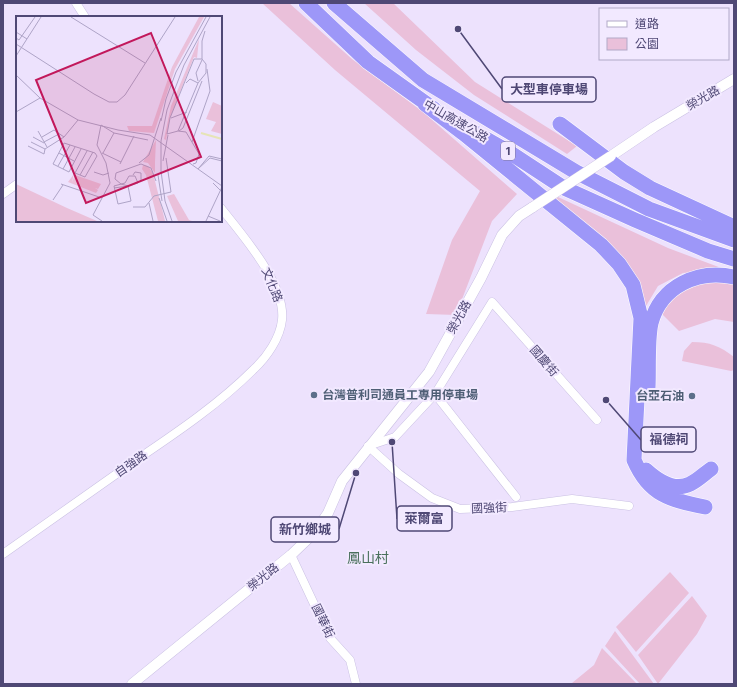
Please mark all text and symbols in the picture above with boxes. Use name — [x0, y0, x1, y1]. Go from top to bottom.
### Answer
legend — [599, 8, 729, 60]
inset map — [16, 16, 222, 222]
text: 道路 — [635, 17, 659, 31]
text: 公園 — [635, 37, 659, 51]
callout: 大型車停車場 — [502, 77, 596, 102]
text: 大型車停車場 — [510, 82, 588, 97]
street label: 榮光路 — [684, 83, 722, 113]
street label: 中山高速公路 — [421, 97, 491, 145]
road number: 1 — [501, 142, 515, 160]
street label: 文化路 — [259, 266, 285, 304]
street label: 榮光路 — [444, 298, 474, 336]
street label: 國慶街 — [527, 343, 561, 379]
place label: 台灣普利司通員工專用停車場 — [322, 388, 478, 402]
place label: 台亞石油 — [636, 389, 684, 403]
marker: 台灣普利司通員工專用停車場 — [309, 390, 319, 400]
marker: 台亞石油 — [687, 391, 697, 401]
callout: 福德祠 — [641, 427, 696, 452]
text: 福德祠 — [649, 432, 689, 447]
street label: 自強路 — [112, 448, 150, 480]
street label: 國強街 — [471, 500, 507, 516]
callout: 萊爾富 — [397, 506, 452, 531]
text: 萊爾富 — [404, 511, 444, 526]
callout: 新竹鄉城 — [271, 517, 339, 542]
text: 新竹鄉城 — [279, 522, 331, 537]
district label: 鳳山村 — [347, 550, 389, 567]
street label: 榮光路 — [245, 560, 281, 594]
street label: 國華街 — [309, 602, 337, 640]

